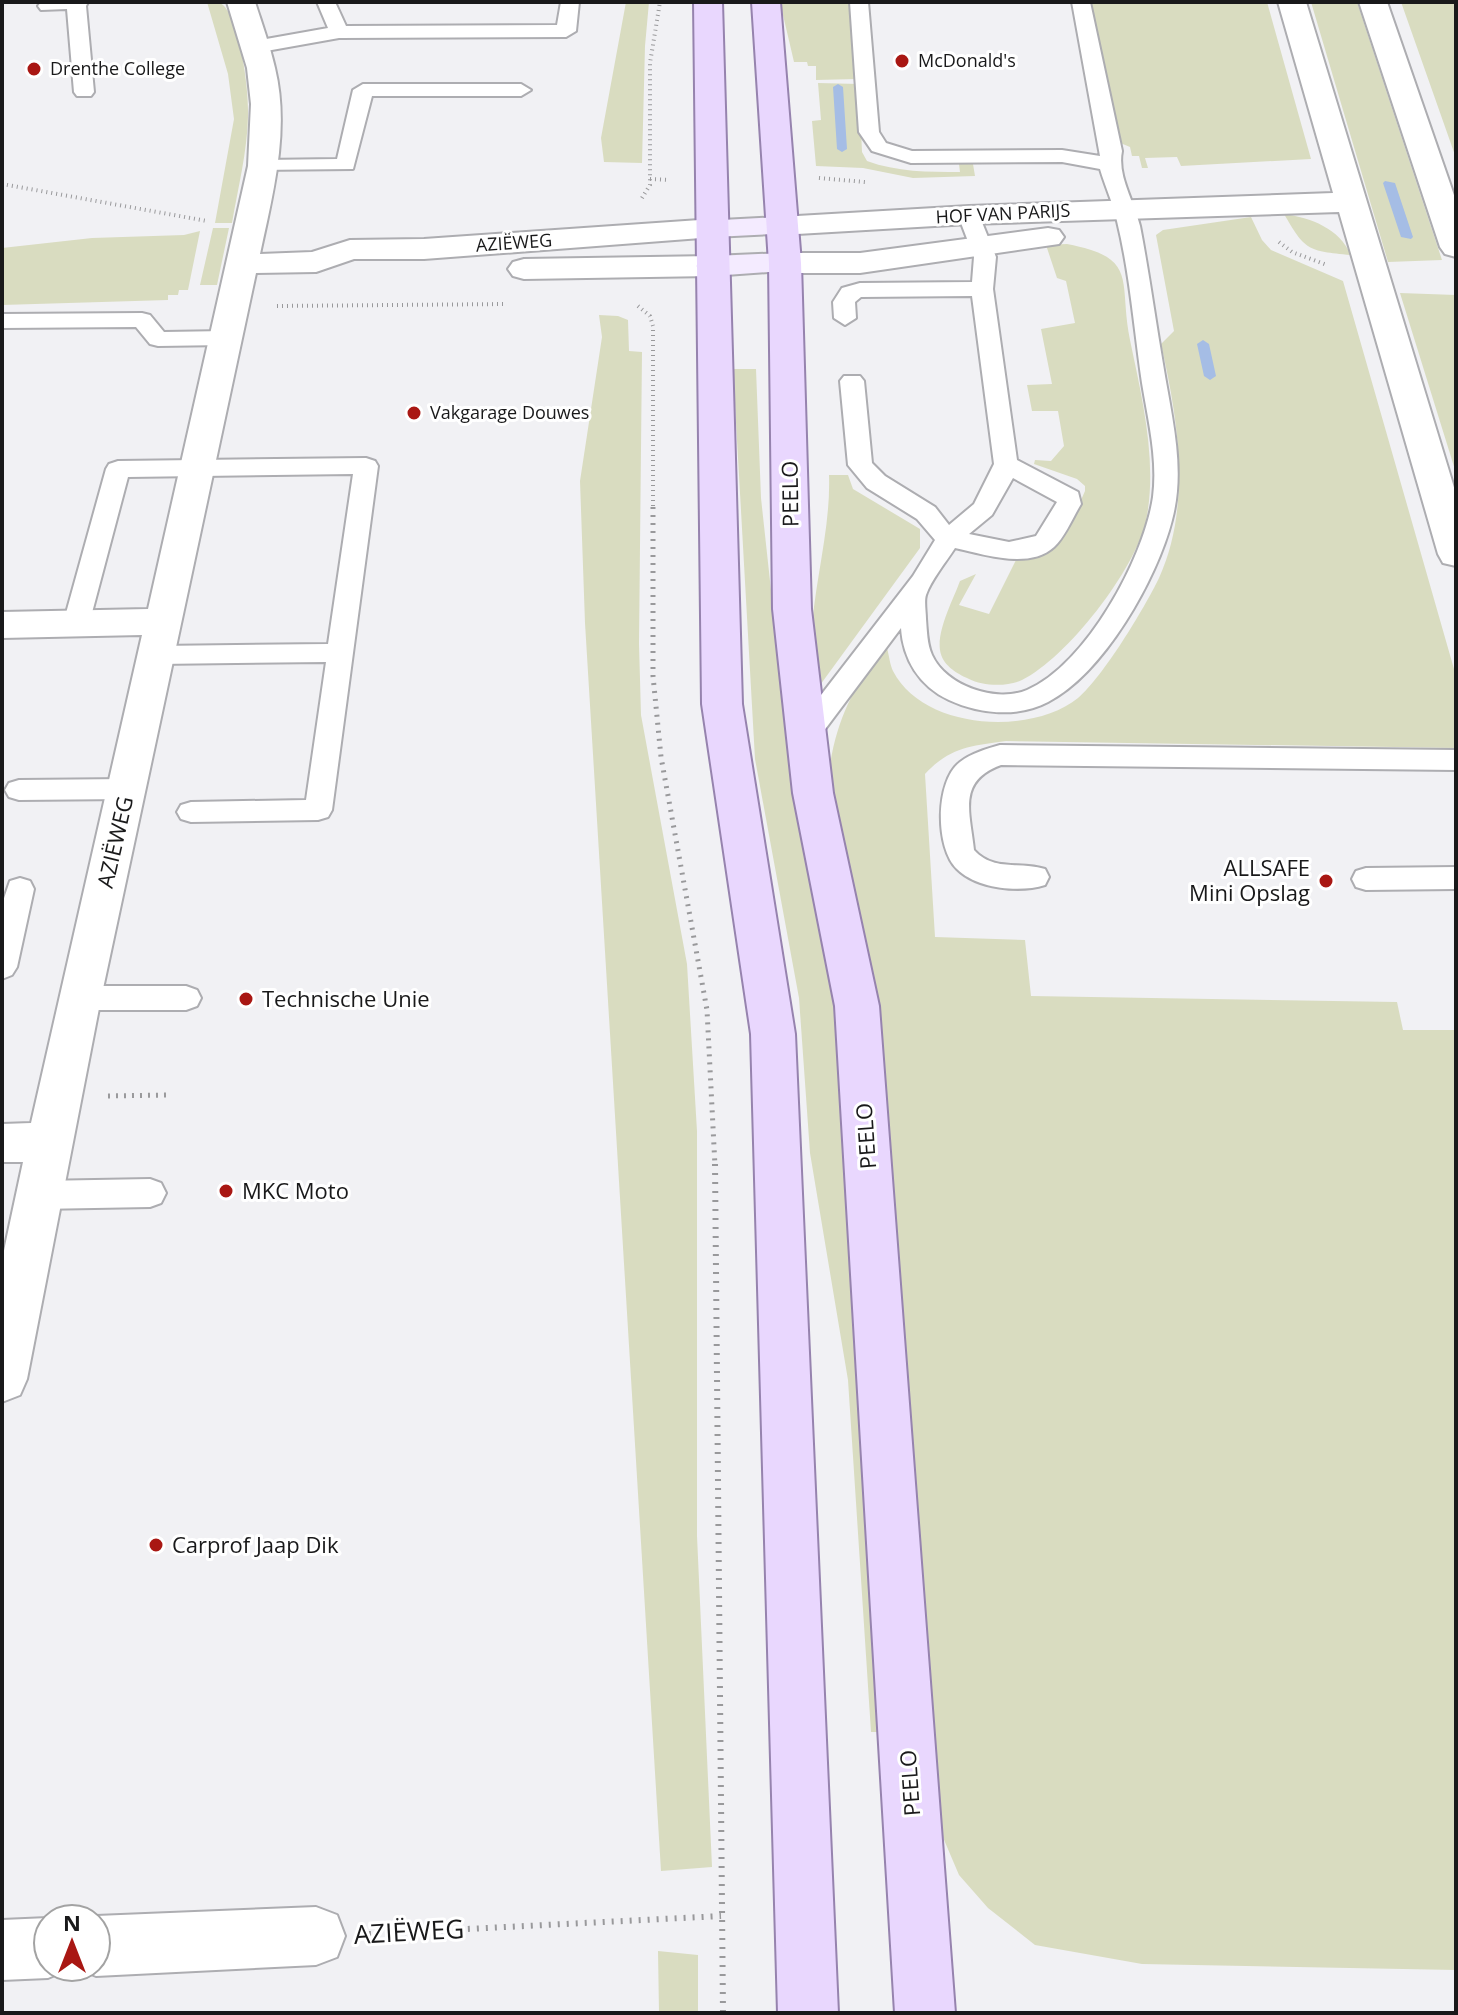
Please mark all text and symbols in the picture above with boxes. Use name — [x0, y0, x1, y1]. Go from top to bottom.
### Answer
place label: McDonald's — [918, 48, 1016, 72]
marker: McDonald's — [893, 52, 911, 70]
place label: Drenthe College — [50, 56, 185, 80]
marker: Drenthe College — [25, 60, 43, 78]
street label: HOF VAN PARIJS — [935, 197, 1071, 229]
street label: AZIËWEG — [475, 227, 553, 257]
place label: Vakgarage Douwes — [430, 400, 589, 424]
marker: Vakgarage Douwes — [405, 404, 423, 422]
street label: PEELO — [773, 461, 805, 527]
street label: AZIËWEG — [89, 793, 139, 891]
place label: ALLSAFE Mini Opslag — [1189, 852, 1310, 907]
marker: ALLSAFE Mini Opslag — [1317, 872, 1335, 890]
place label: Technische Unie — [262, 983, 430, 1013]
marker: Technische Unie — [237, 990, 255, 1008]
street label: PEELO — [848, 1102, 882, 1170]
place label: MKC Moto — [242, 1175, 349, 1205]
marker: MKC Moto — [217, 1182, 235, 1200]
place label: Carprof Jaap Dik — [172, 1529, 339, 1559]
marker: Carprof Jaap Dik — [147, 1536, 165, 1554]
street label: PEELO — [892, 1749, 926, 1817]
north arrow — [32, 1903, 112, 1983]
text: N — [63, 1907, 81, 1937]
street label: AZIËWEG — [353, 1910, 465, 1952]

